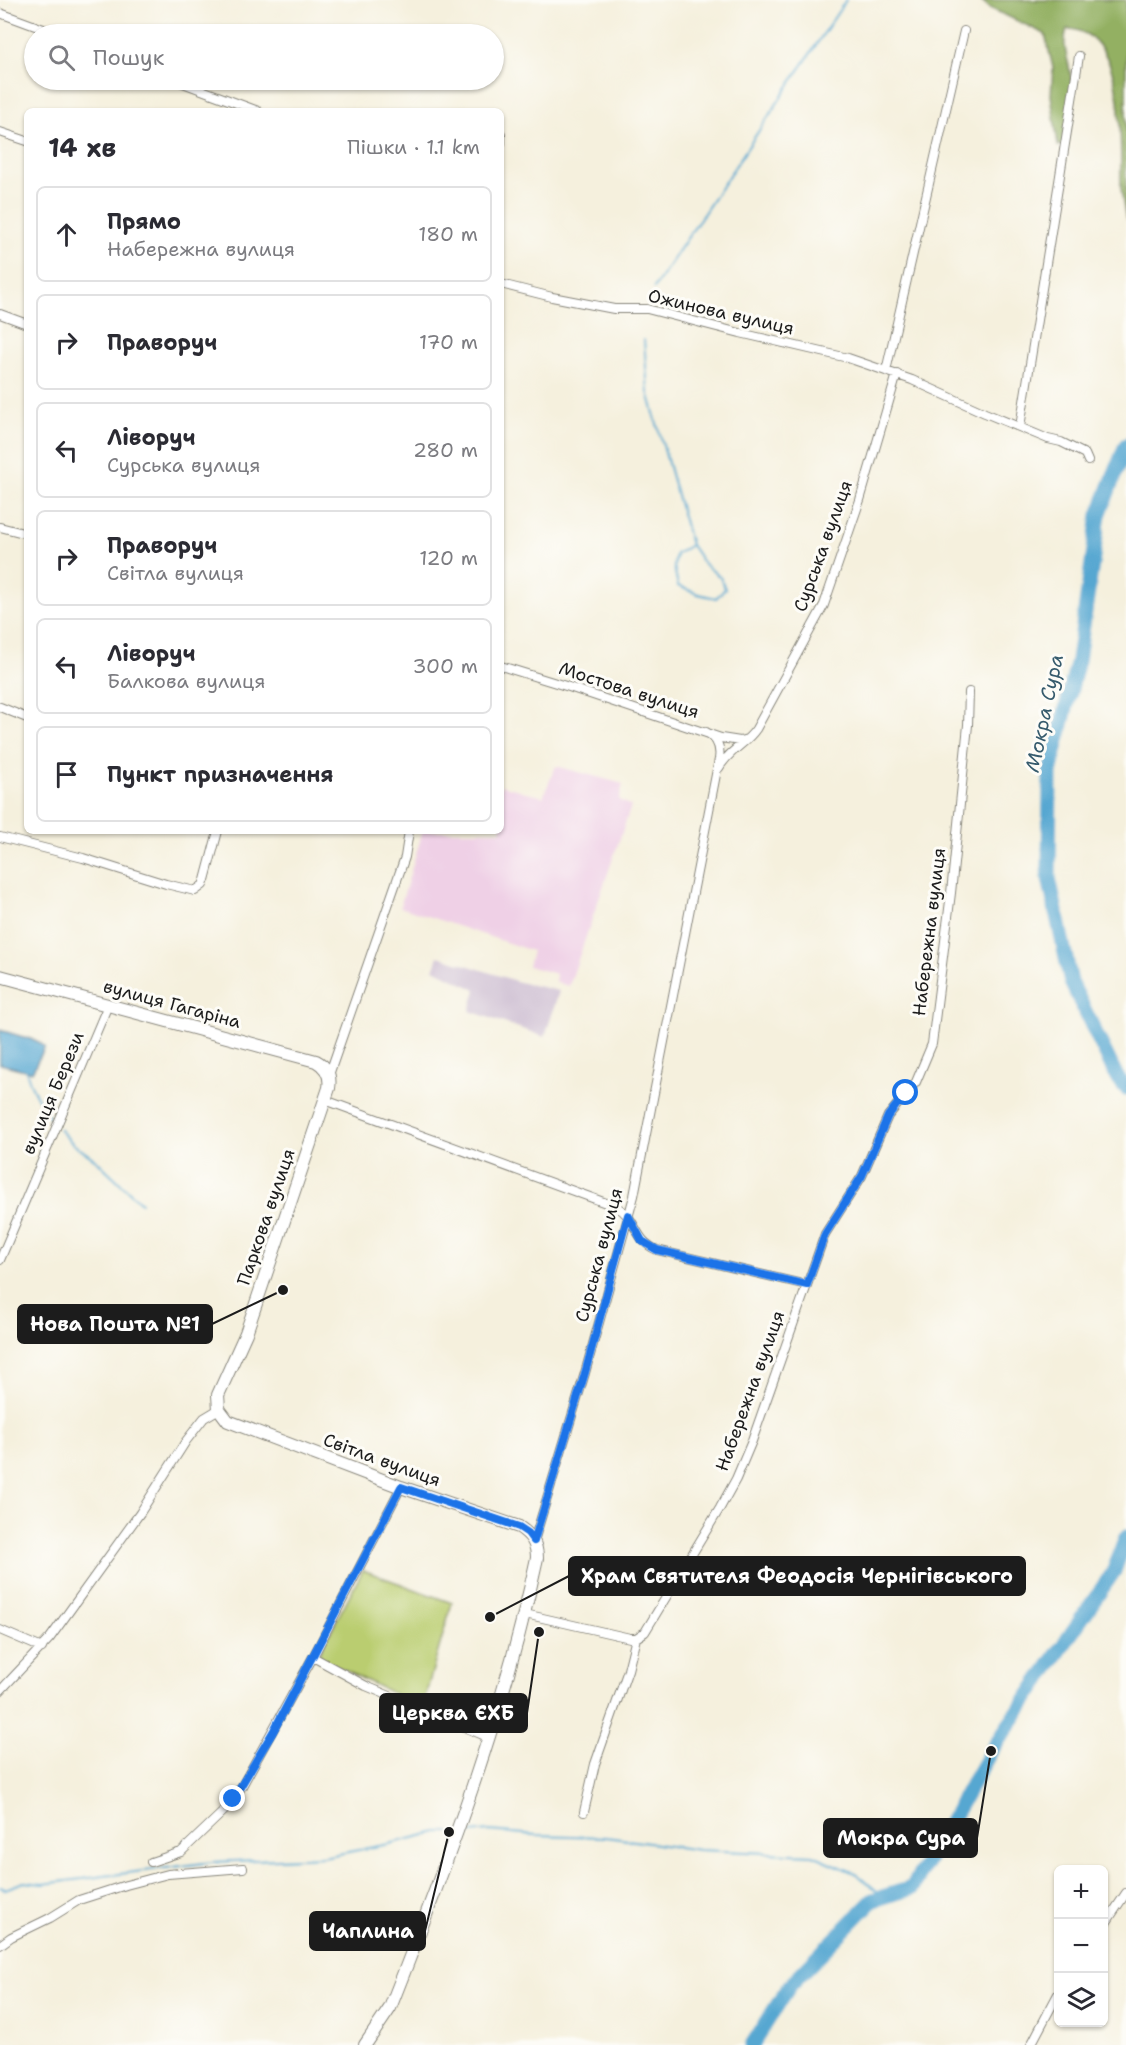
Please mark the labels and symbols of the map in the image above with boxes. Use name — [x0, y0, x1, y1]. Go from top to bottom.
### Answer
street label: Ожинова вулиця — [646, 284, 796, 340]
street label: Сурська вулиця — [788, 477, 858, 615]
water label: Мокра Сура — [1019, 652, 1069, 774]
street label: Мостова вулиця — [556, 656, 702, 724]
street label: Набережна вулиця — [907, 847, 951, 1017]
street label: вулиця Гагаріна — [101, 974, 243, 1034]
street label: вулиця Берези — [16, 1028, 90, 1158]
route start — [892, 1079, 918, 1105]
street label: Паркова вулиця — [231, 1146, 301, 1288]
street label: Сурська вулиця — [570, 1185, 628, 1325]
callout: Нова Пошта №1 — [18, 1305, 212, 1343]
street label: Набережна вулиця — [710, 1307, 790, 1475]
text: Нова Пошта №1 — [30, 1311, 200, 1337]
street label: Світла вулиця — [320, 1428, 444, 1492]
callout: Храм Святителя Феодосія Чернігівського — [569, 1557, 1025, 1595]
text: Храм Святителя Феодосія Чернігівського — [581, 1563, 1013, 1589]
callout: Церква ЄХБ — [380, 1694, 527, 1732]
text: Церква ЄХБ — [392, 1700, 514, 1726]
route end — [219, 1785, 245, 1811]
callout: Мокра Сура — [824, 1819, 977, 1857]
text: Мокра Сура — [837, 1825, 966, 1851]
callout: Чаплина — [310, 1912, 425, 1950]
text: Чаплина — [322, 1918, 414, 1944]

